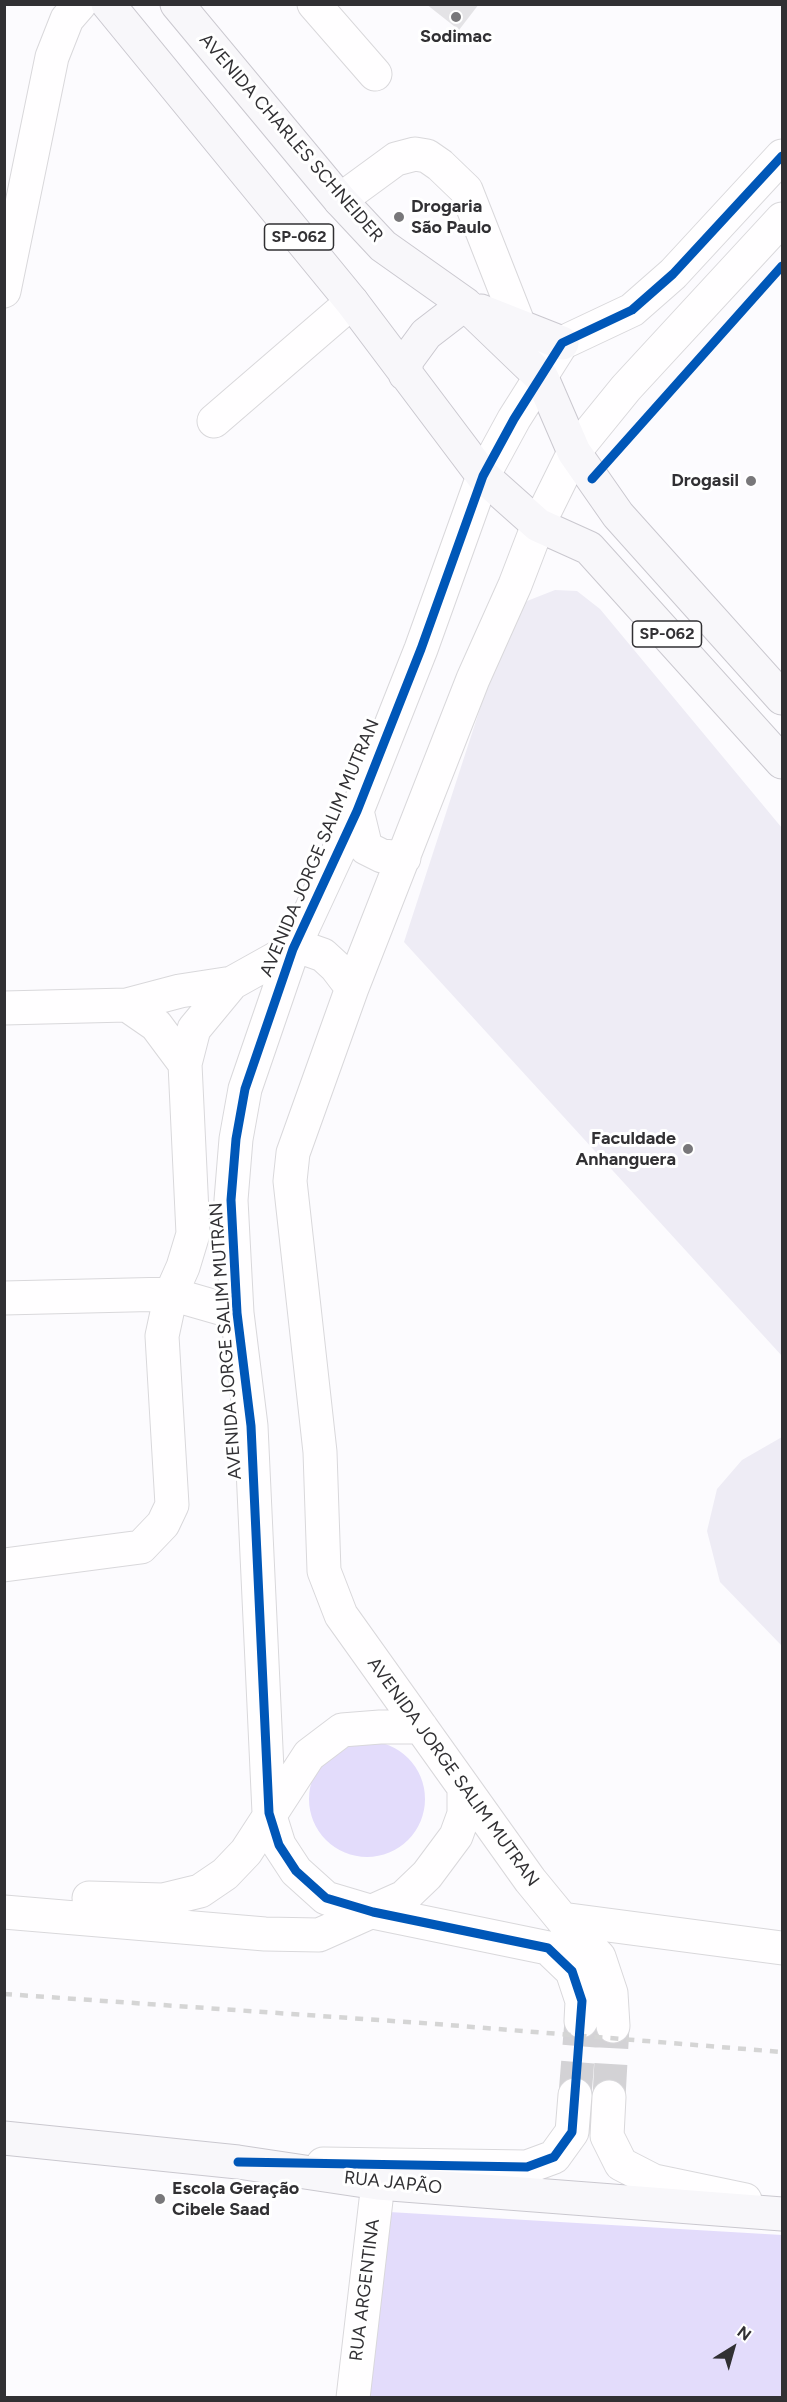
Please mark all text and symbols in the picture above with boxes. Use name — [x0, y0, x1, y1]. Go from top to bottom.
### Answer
marker: Sodimac — [449, 10, 463, 24]
place label: Sodimac — [420, 26, 492, 48]
street label: AVENIDA CHARLES SCHNEIDER — [195, 29, 387, 247]
place label: Drogaria São Paulo — [411, 196, 492, 238]
marker: Drogaria São Paulo — [392, 210, 406, 224]
road number: SP-062 — [264, 224, 334, 250]
place label: Drogasil — [671, 470, 739, 492]
marker: Drogasil — [744, 474, 758, 488]
road number: SP-062 — [632, 621, 702, 647]
street label: AVENIDA JORGE SALIM MUTRAN — [256, 716, 384, 980]
place label: Faculdade Anhanguera — [575, 1128, 676, 1170]
marker: Faculdade Anhanguera — [681, 1142, 695, 1156]
street label: AVENIDA JORGE SALIM MUTRAN — [206, 1202, 246, 1480]
street label: AVENIDA JORGE SALIM MUTRAN — [363, 1653, 543, 1891]
street label: RUA JAPÃO — [343, 2167, 443, 2199]
place label: Escola Geração Cibele Saad — [172, 2178, 299, 2220]
marker: Escola Geração Cibele Saad — [153, 2192, 167, 2206]
street label: RUA ARGENTINA — [346, 2218, 384, 2362]
north arrow — [703, 2318, 763, 2378]
text: N — [733, 2322, 755, 2345]

